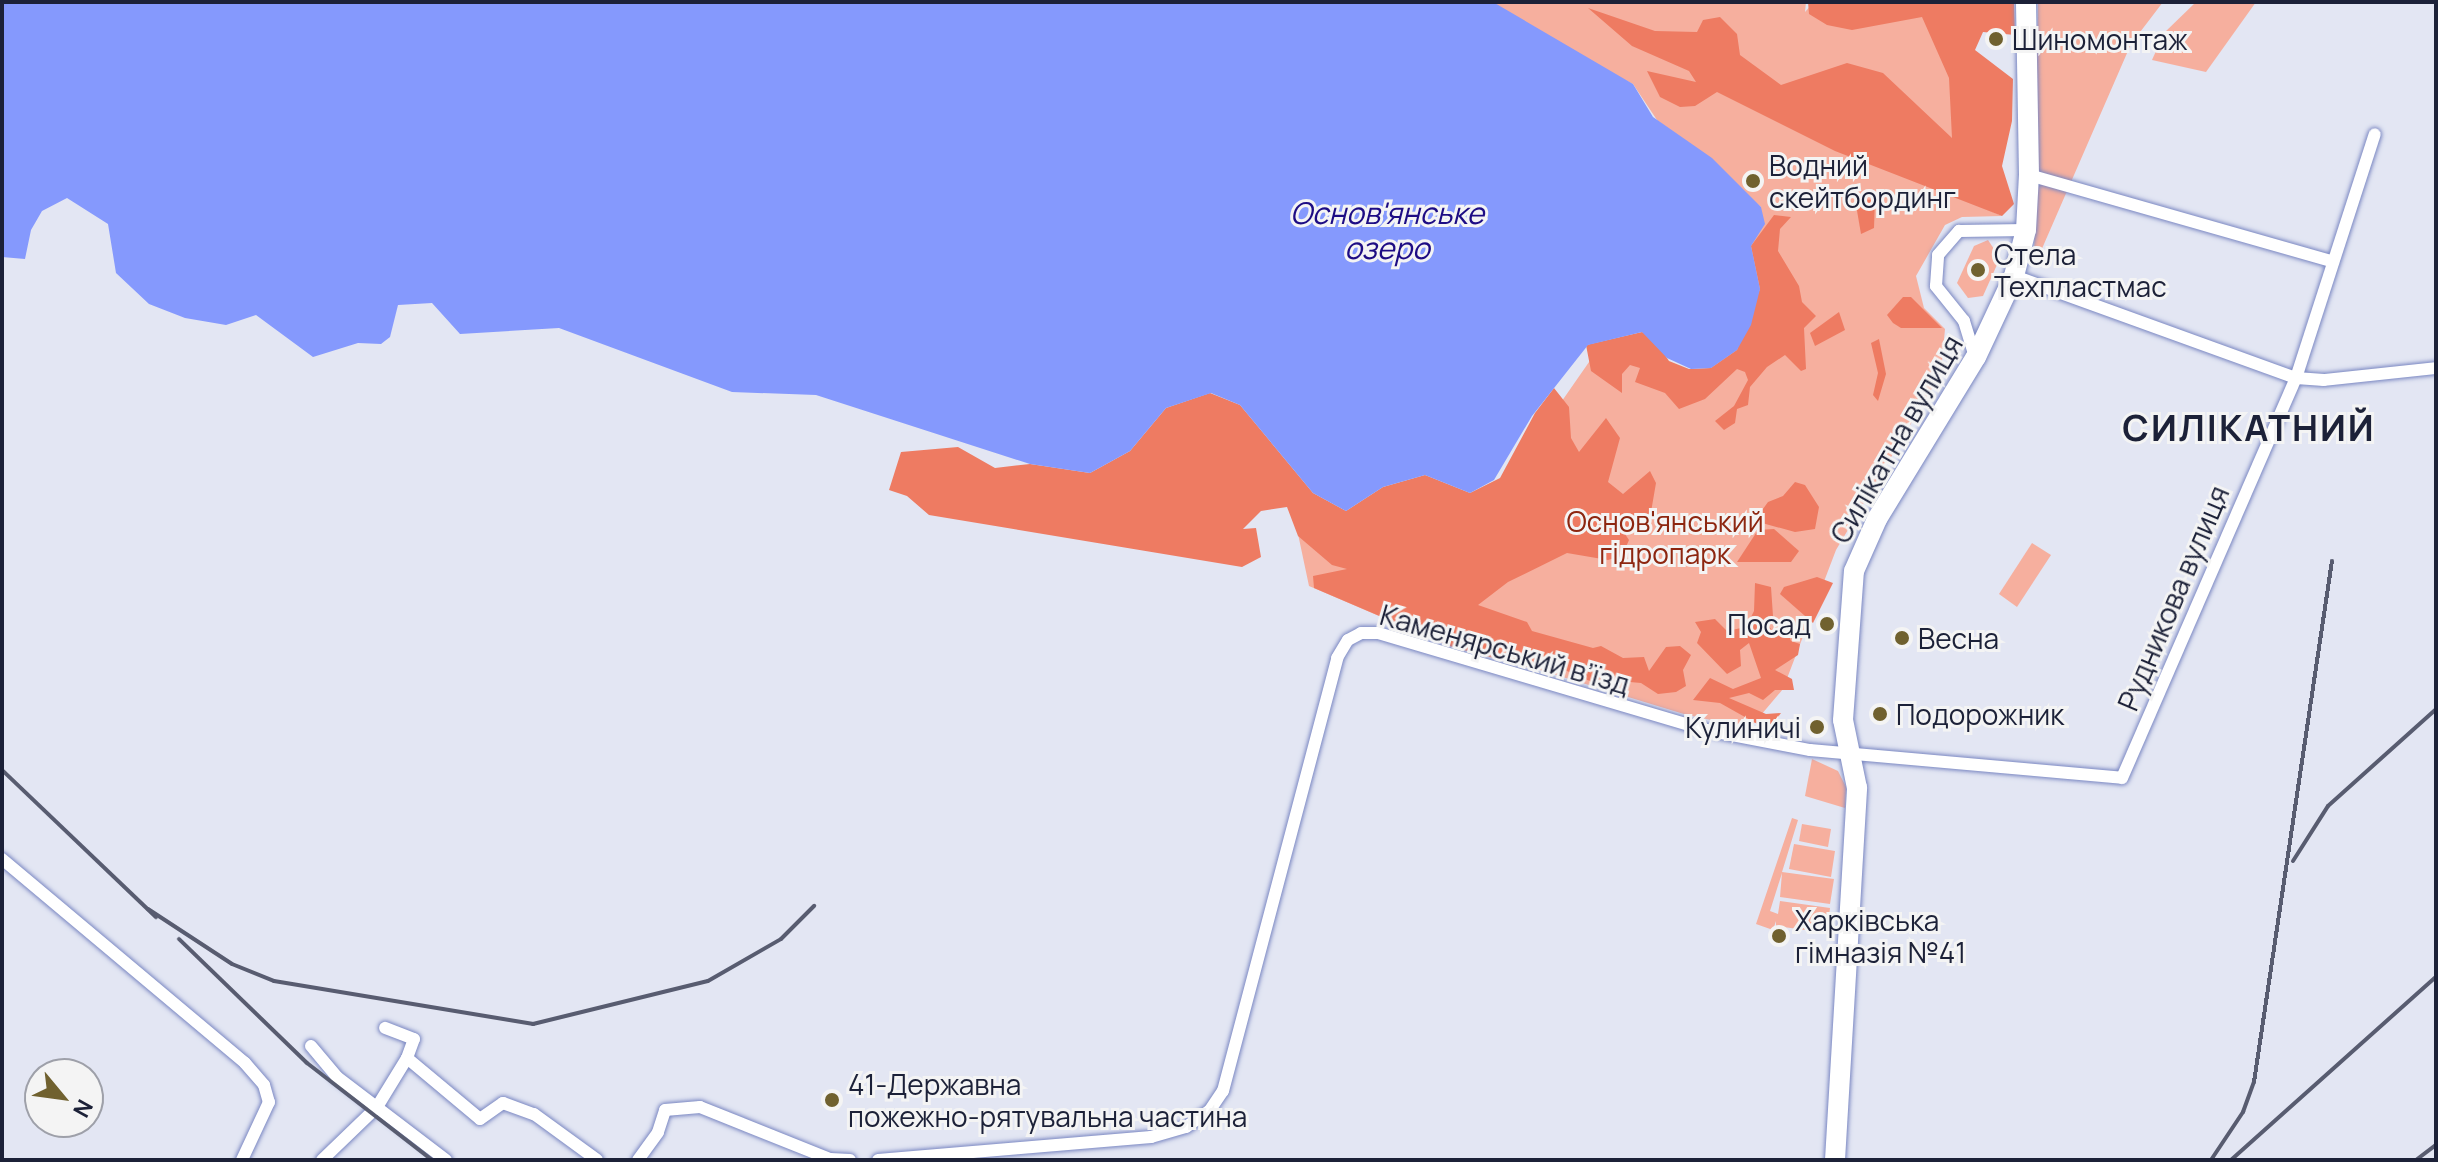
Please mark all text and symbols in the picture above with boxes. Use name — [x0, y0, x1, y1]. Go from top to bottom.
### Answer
place label: Шиномонтаж — [2012, 22, 2188, 56]
marker: Шиномонтаж — [1987, 30, 2005, 48]
place label: Водний скейтбординг — [1769, 148, 1956, 214]
marker: Водний скейтбординг — [1744, 172, 1762, 190]
water label: Основ'янське озеро — [1290, 195, 1484, 266]
place label: Стела Техпластмас — [1994, 237, 2167, 303]
marker: Стела Техпластмас — [1969, 261, 1987, 279]
street label: Силікатна вулиця — [1823, 329, 1969, 549]
district label: СИЛІКАТНИЙ — [2122, 406, 2376, 450]
street label: Рудникова вулиця — [2111, 481, 2235, 715]
park label: Основ'янський гідропарк — [1566, 504, 1764, 570]
street label: Каменярський в’їзд — [1376, 597, 1634, 701]
place label: Посад — [1727, 607, 1811, 641]
marker: Посад — [1818, 615, 1836, 633]
place label: Весна — [1918, 621, 1999, 655]
marker: Весна — [1893, 629, 1911, 647]
place label: Подорожник — [1896, 697, 2064, 731]
marker: Подорожник — [1871, 705, 1889, 723]
place label: Кулиничі — [1685, 710, 1801, 744]
marker: Кулиничі — [1808, 718, 1826, 736]
place label: Харківська гімназія №41 — [1795, 903, 1966, 969]
marker: Харківська гімназія №41 — [1770, 927, 1788, 945]
north arrow — [24, 1058, 104, 1138]
place label: 41-Державна пожежно-рятувальна частина — [848, 1067, 1247, 1133]
marker: 41-Державна пожежно-рятувальна частина — [823, 1091, 841, 1109]
text: N — [66, 1094, 100, 1123]

